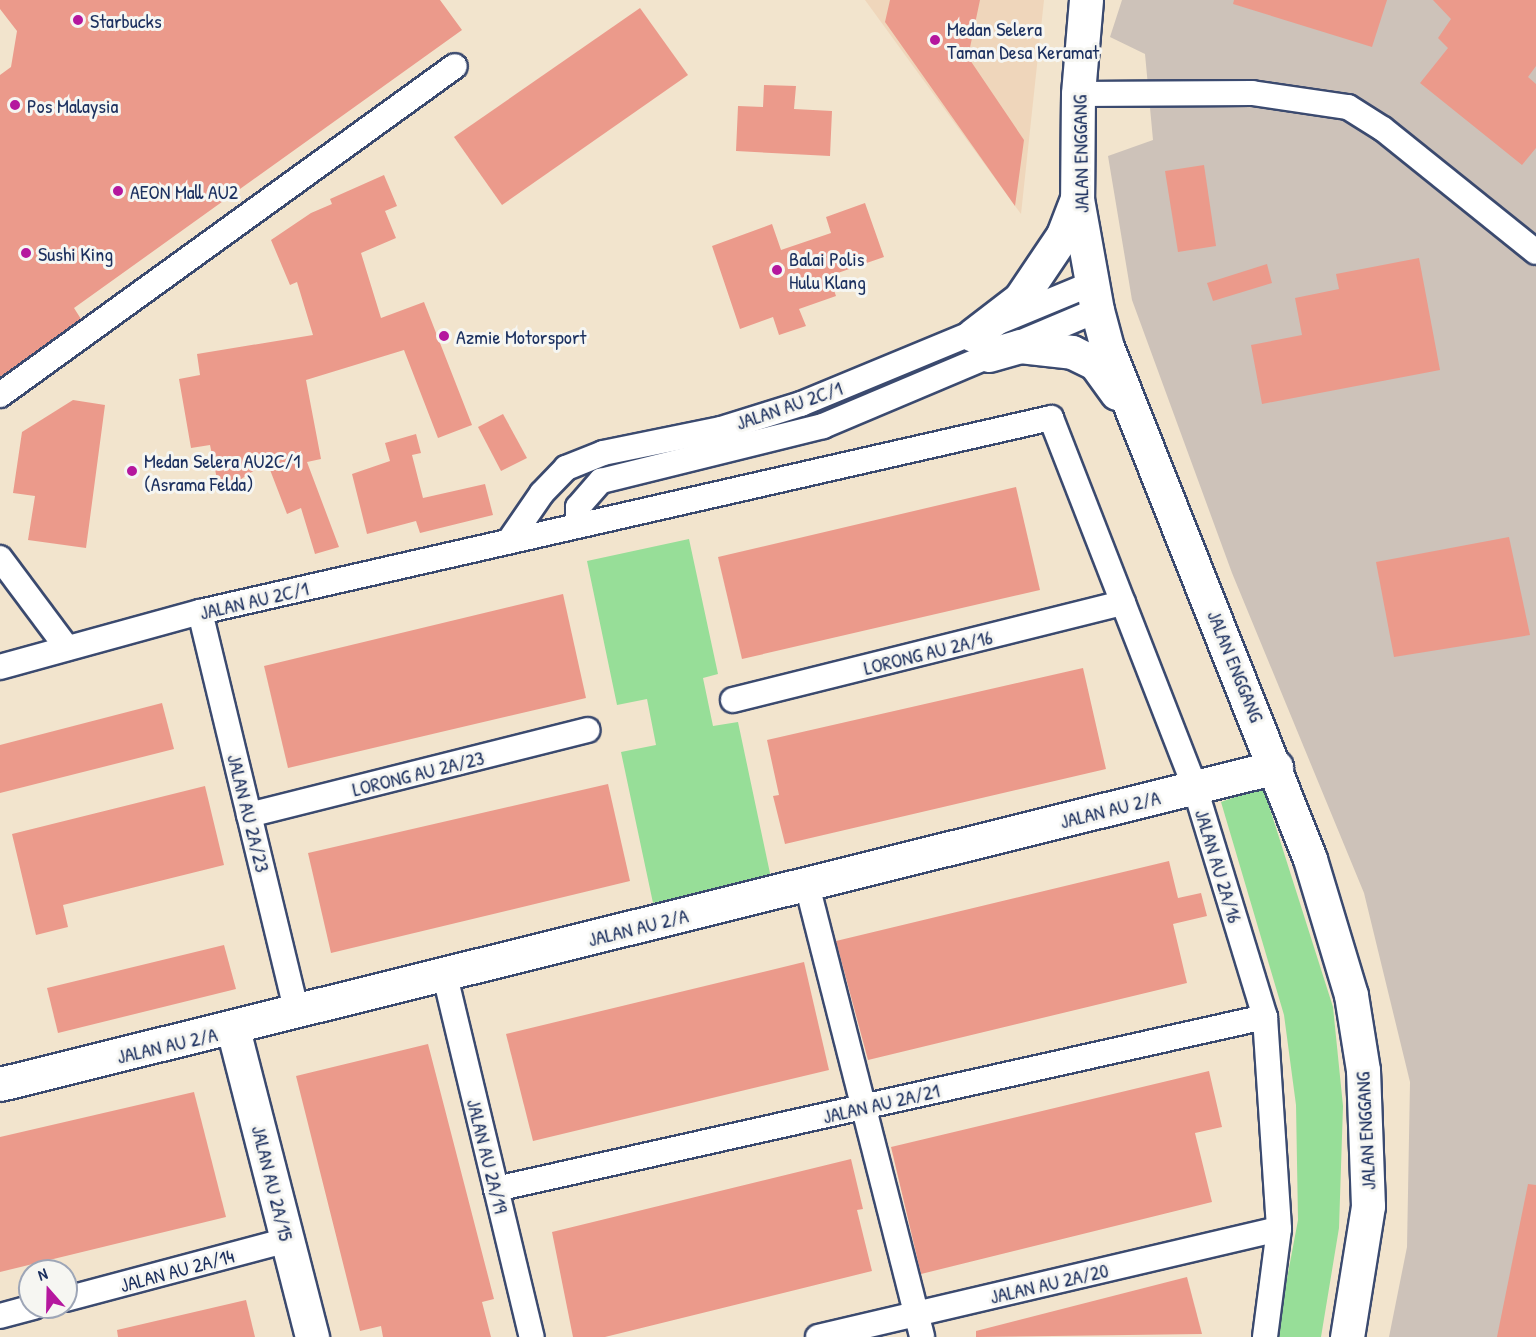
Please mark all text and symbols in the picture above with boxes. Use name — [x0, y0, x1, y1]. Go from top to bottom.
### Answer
place label: Starbucks — [90, 8, 162, 32]
marker: Starbucks — [71, 13, 85, 27]
place label: Medan Selera Taman Desa Keramat — [947, 16, 1099, 63]
marker: Medan Selera Taman Desa Keramat — [928, 33, 942, 47]
place label: Pos Malaysia — [27, 93, 118, 117]
street label: JALAN ENGGANG — [1067, 95, 1093, 213]
marker: Pos Malaysia — [8, 98, 22, 112]
place label: AEON Mall AU2 — [130, 179, 238, 203]
marker: AEON Mall AU2 — [111, 184, 125, 198]
place label: Sushi King — [38, 241, 113, 265]
marker: Sushi King — [19, 246, 33, 260]
place label: Balai Polis Hulu Klang — [789, 246, 866, 293]
marker: Balai Polis Hulu Klang — [770, 263, 784, 277]
place label: Azmie Motorsport — [456, 324, 586, 348]
marker: Azmie Motorsport — [437, 329, 451, 343]
street label: JALAN AU 2C/1 — [733, 376, 845, 434]
place label: Medan Selera AU2C/1 (Asrama Felda) — [144, 448, 300, 495]
marker: Medan Selera AU2C/1 (Asrama Felda) — [125, 464, 139, 478]
street label: JALAN AU 2C/1 — [197, 576, 311, 624]
street label: JALAN ENGGANG — [1203, 607, 1269, 725]
street label: LORONG AU 2A/16 — [861, 624, 995, 680]
street label: LORONG AU 2A/23 — [350, 745, 486, 801]
street label: JALAN AU 2A/23 — [223, 751, 275, 875]
street label: JALAN AU 2/A — [1057, 785, 1163, 833]
street label: JALAN AU 2A/16 — [1190, 806, 1248, 926]
street label: JALAN AU 2/A — [585, 903, 691, 951]
street label: JALAN AU 2/A — [114, 1022, 220, 1068]
street label: JALAN ENGGANG — [1350, 1071, 1380, 1191]
street label: JALAN AU 2A/21 — [820, 1078, 942, 1128]
street label: JALAN AU 2A/19 — [462, 1096, 514, 1216]
street label: JALAN AU 2A/15 — [247, 1123, 299, 1243]
street label: JALAN AU 2A/14 — [117, 1243, 237, 1297]
street label: JALAN AU 2A/20 — [987, 1258, 1111, 1308]
north arrow — [18, 1259, 78, 1319]
text: N — [35, 1262, 50, 1286]

